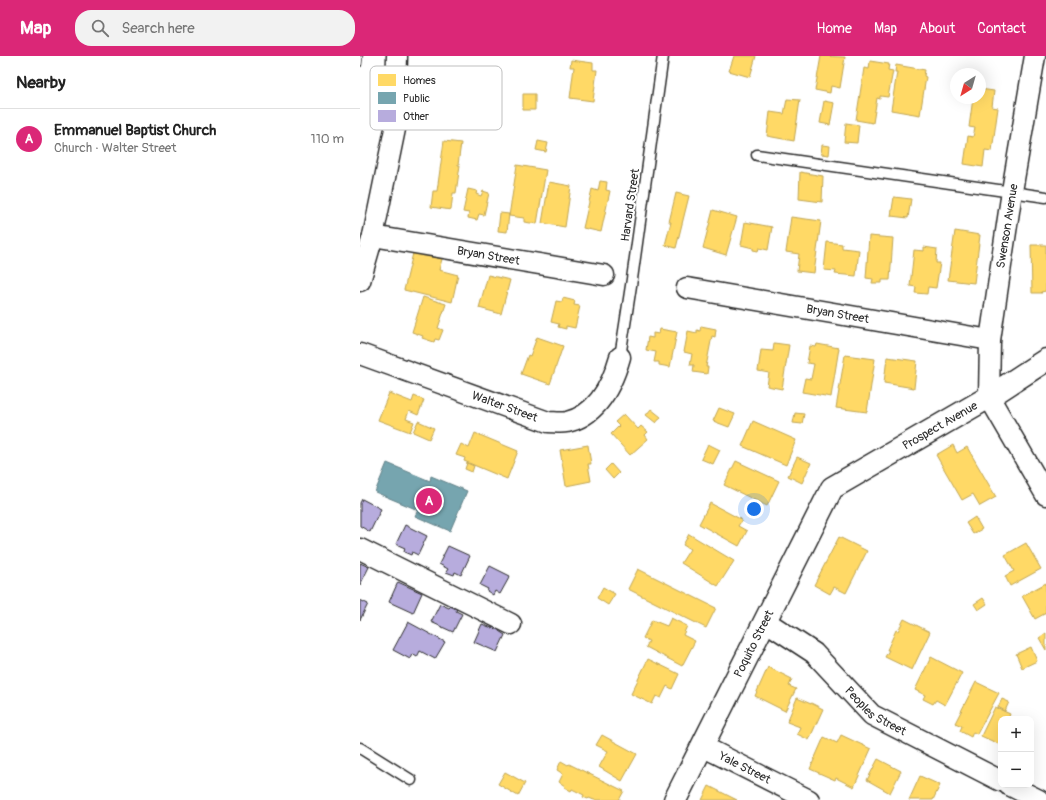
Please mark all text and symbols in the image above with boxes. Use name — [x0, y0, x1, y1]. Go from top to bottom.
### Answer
search box — [75, 10, 355, 46]
text: Map — [20, 16, 51, 40]
icon: search — [89, 17, 111, 39]
text: Search here — [121, 19, 195, 38]
text: Home — [817, 20, 852, 37]
text: Map — [874, 20, 897, 37]
text: About — [919, 20, 955, 37]
text: Contact — [977, 20, 1026, 37]
legend — [370, 66, 502, 130]
north arrow — [950, 68, 986, 104]
text: Nearby — [16, 72, 65, 93]
text: Homes — [403, 74, 436, 87]
text: Public — [403, 92, 431, 105]
text: Other — [403, 110, 429, 123]
text: Emmanuel Baptist Church — [54, 121, 216, 140]
text: A — [25, 131, 33, 147]
text: 110 m — [311, 131, 344, 147]
text: Church · Walter Street — [54, 140, 176, 156]
street label: Harvard Street — [618, 167, 643, 243]
street label: Swenson Avenue — [993, 183, 1022, 269]
street label: Bryan Street — [456, 243, 521, 269]
street label: Bryan Street — [805, 302, 870, 327]
street label: Walter Street — [470, 388, 540, 426]
street label: Prospect Avenue — [900, 398, 980, 454]
pin: A — [416, 486, 442, 516]
your location — [744, 499, 764, 519]
street label: Poquito Street — [731, 608, 777, 680]
street label: Peoples Street — [841, 684, 909, 739]
map controls — [998, 716, 1034, 788]
button: + — [998, 716, 1034, 752]
street label: Yale Street — [715, 748, 773, 787]
button: − — [998, 752, 1034, 788]

